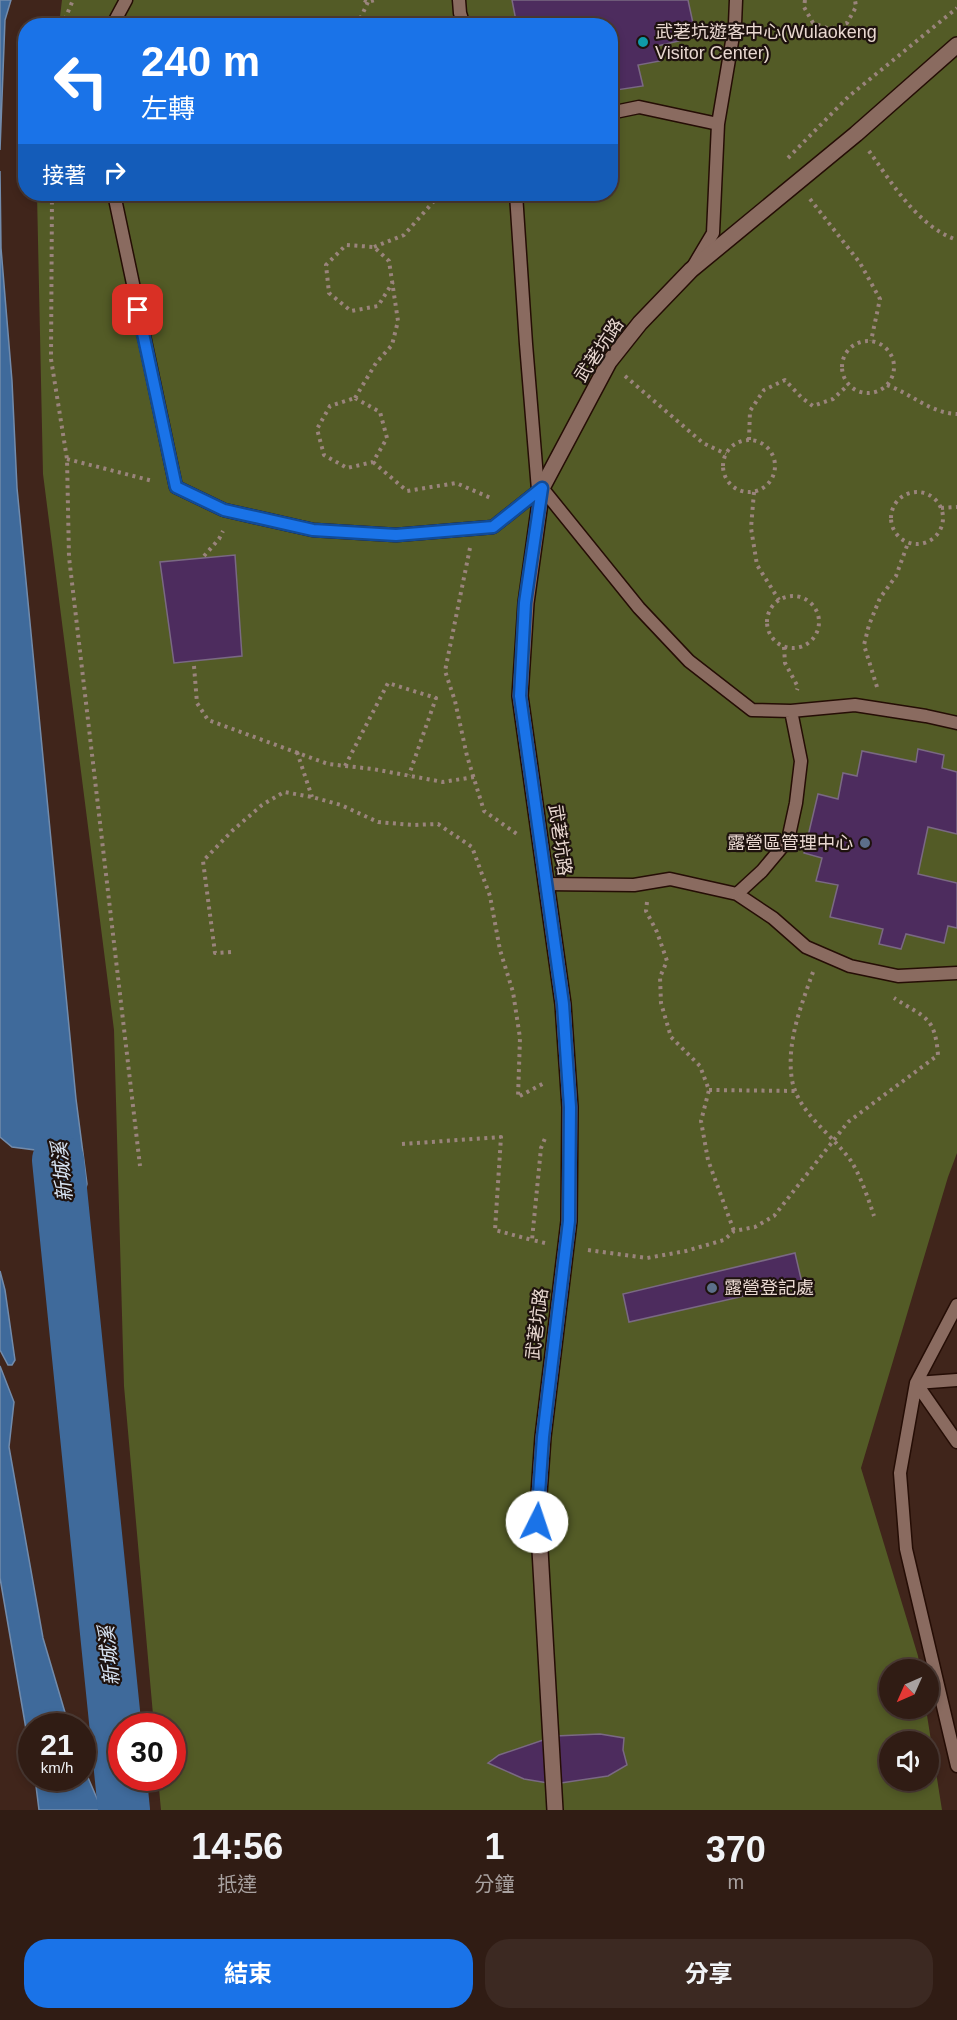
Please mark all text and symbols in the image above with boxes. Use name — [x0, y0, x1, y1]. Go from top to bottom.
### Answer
place label: 武荖坑遊客中心(Wulaokeng Visitor Center) — [655, 22, 877, 63]
marker: 武荖坑遊客中心(Wulaokeng Visitor Center) — [636, 35, 650, 49]
text: 240 m — [141, 38, 260, 85]
icon: left — [42, 42, 120, 120]
text: 左轉 — [141, 94, 195, 124]
icon: right — [98, 156, 131, 189]
text: 接著 — [42, 163, 86, 188]
pin — [112, 284, 163, 335]
icon: arrive — [121, 293, 154, 326]
street label: 武荖坑路 — [571, 315, 627, 385]
street label: 武荖坑路 — [545, 803, 575, 877]
place label: 露營區管理中心 — [727, 833, 853, 853]
marker: 露營區管理中心 — [858, 836, 872, 850]
water label: 新城溪 — [48, 1138, 76, 1203]
place label: 露營登記處 — [724, 1278, 814, 1298]
marker: 露營登記處 — [705, 1281, 719, 1295]
street label: 武荖坑路 — [523, 1287, 551, 1361]
position arrow — [505, 1490, 569, 1554]
water label: 新城溪 — [95, 1622, 123, 1687]
north arrow — [879, 1659, 939, 1719]
map controls — [879, 1659, 939, 1791]
speed limit sign: 30 — [108, 1713, 186, 1791]
text: 21 — [40, 1728, 74, 1761]
button: sound — [879, 1731, 939, 1791]
text: km/h — [41, 1759, 73, 1776]
text: 14:56 — [191, 1826, 283, 1867]
text: 1 — [484, 1826, 505, 1867]
text: 370 — [706, 1829, 766, 1870]
text: m — [727, 1871, 744, 1893]
text: 抵達 — [217, 1873, 257, 1895]
text: 分鐘 — [474, 1873, 514, 1895]
button: 結束 — [24, 1939, 473, 2008]
button: 分享 — [485, 1939, 933, 2008]

